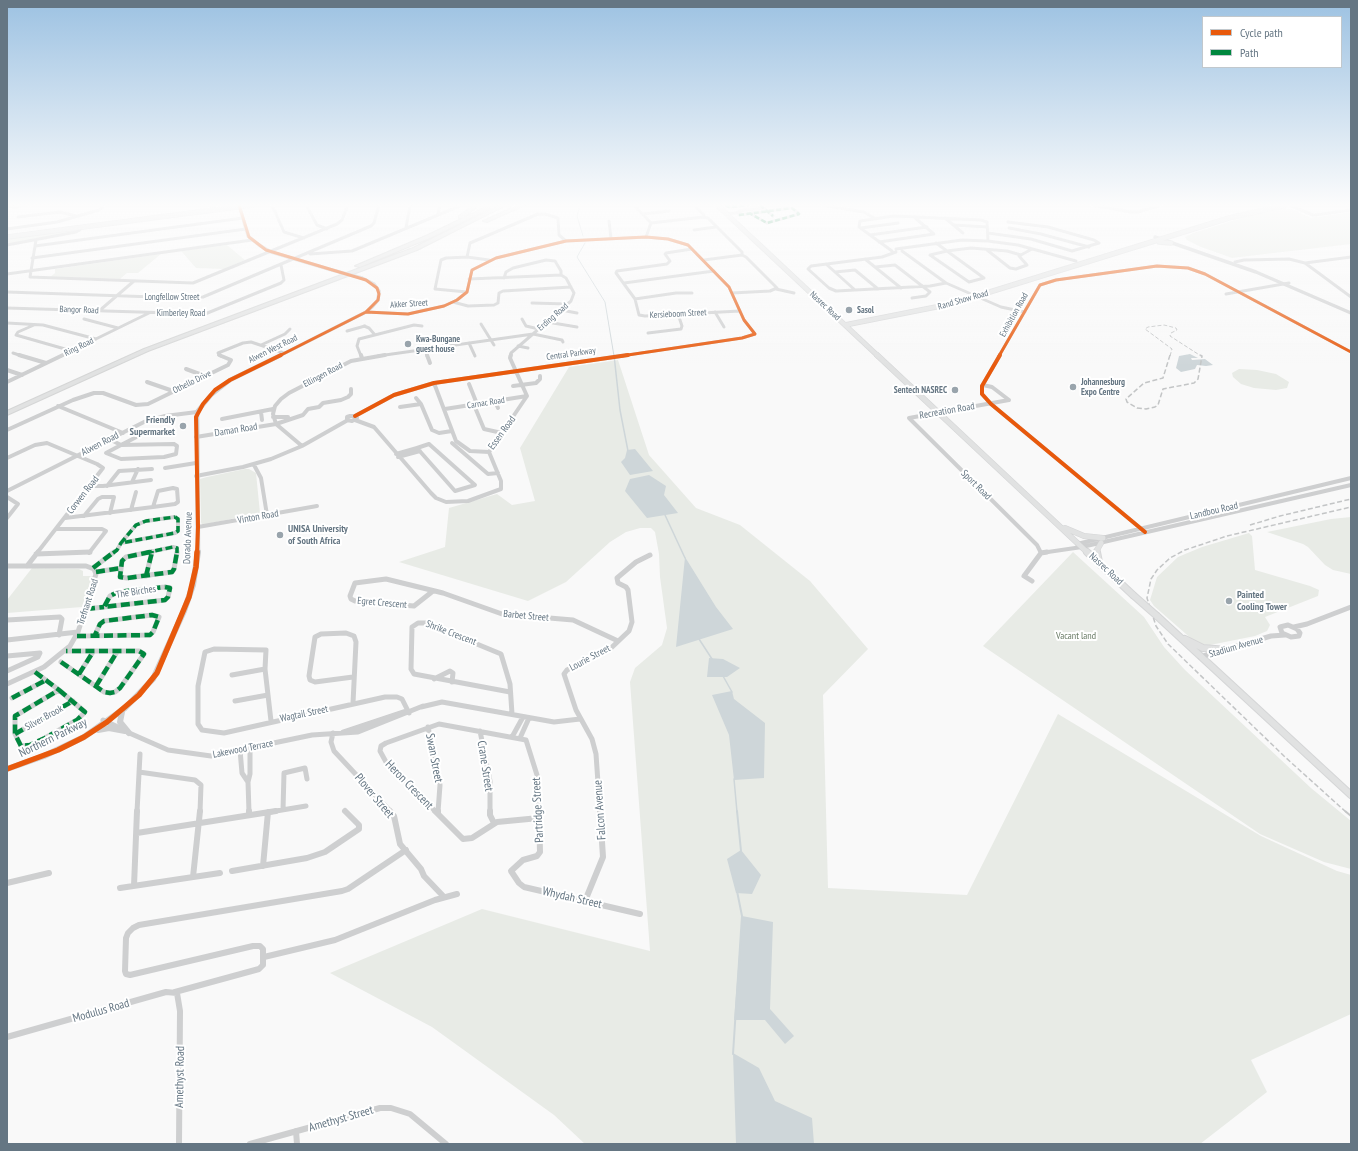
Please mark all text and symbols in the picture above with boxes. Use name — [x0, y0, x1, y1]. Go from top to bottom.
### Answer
legend — [1202, 16, 1342, 68]
text: Cycle path — [1240, 25, 1283, 40]
text: Path — [1240, 45, 1258, 60]
street label: Rand Show Road — [937, 288, 989, 312]
street label: Nasrec Road — [807, 289, 843, 323]
street label: Exhibition Road — [997, 291, 1031, 339]
street label: Longfellow Street — [145, 292, 199, 302]
street label: Akker Street — [390, 297, 428, 311]
street label: Erding Road — [535, 301, 571, 333]
street label: Bangor Road — [59, 304, 99, 316]
marker: Sasol — [844, 305, 854, 315]
place label: Sasol — [857, 305, 874, 315]
street label: Kersieboom Street — [649, 307, 707, 321]
street label: Kimberley Road — [157, 308, 205, 318]
street label: Alwen West Road — [247, 332, 299, 366]
place label: Kwa-Bungane guest house — [416, 334, 460, 355]
street label: Ring Road — [63, 335, 95, 359]
marker: Kwa-Bungane guest house — [403, 339, 413, 349]
street label: Central Parkway — [546, 345, 596, 363]
street label: Ellingen Road — [302, 360, 344, 390]
street label: Othello Drive — [171, 368, 213, 396]
place label: Johannesburg Expo Centre — [1081, 377, 1125, 398]
marker: Johannesburg Expo Centre — [1068, 382, 1078, 392]
place label: Sentech NASREC — [894, 385, 947, 395]
marker: Sentech NASREC — [950, 385, 960, 395]
street label: Carnac Road — [466, 395, 506, 411]
street label: Recreation Road — [919, 400, 975, 422]
place label: Friendly Supermarket — [130, 414, 175, 438]
street label: Essen Road — [486, 414, 518, 452]
marker: Friendly Supermarket — [178, 421, 188, 431]
street label: Daman Road — [214, 421, 258, 439]
street label: Alwen Road — [79, 429, 121, 459]
street label: Sport Road — [958, 467, 994, 503]
street label: Corwen Road — [64, 474, 102, 516]
street label: Landbou Road — [1189, 500, 1239, 522]
street label: Vinton Road — [236, 507, 280, 527]
street label: Dorado Avenue — [181, 512, 195, 564]
place label: UNISA University of South Africa — [288, 523, 348, 546]
marker: UNISA University of South Africa — [275, 530, 285, 540]
street label: Nasrec Road — [1086, 550, 1126, 588]
street label: Trefnant Road — [75, 577, 101, 627]
street label: The Birches — [115, 583, 157, 601]
place label: Painted Cooling Tower — [1237, 589, 1287, 612]
street label: Egret Crescent — [357, 595, 407, 611]
marker: Painted Cooling Tower — [1224, 596, 1234, 606]
street label: Barbet Street — [503, 608, 549, 624]
street label: Shrike Crescent — [424, 618, 478, 648]
park label: Vacant land — [1056, 630, 1096, 642]
street label: Stadium Avenue — [1208, 634, 1264, 660]
street label: Lourie Street — [568, 642, 612, 674]
street label: Silver Brook — [23, 703, 65, 733]
street label: Wagtail Street — [279, 703, 329, 725]
street label: Northern Parkway — [17, 715, 89, 761]
street label: Swan Street — [422, 732, 446, 784]
street label: Lakewood Terrace — [212, 737, 274, 761]
street label: Crane Street — [474, 740, 496, 792]
street label: Heron Crescent — [382, 757, 436, 813]
street label: Plover Street — [351, 771, 397, 821]
street label: Partridge Street — [529, 777, 547, 843]
street label: Falcon Avenue — [591, 780, 609, 840]
street label: Whydah Street — [541, 884, 603, 912]
street label: Modulus Road — [71, 996, 131, 1026]
street label: Amethyst Road — [172, 1046, 188, 1108]
street label: Amethyst Street — [307, 1103, 375, 1135]

